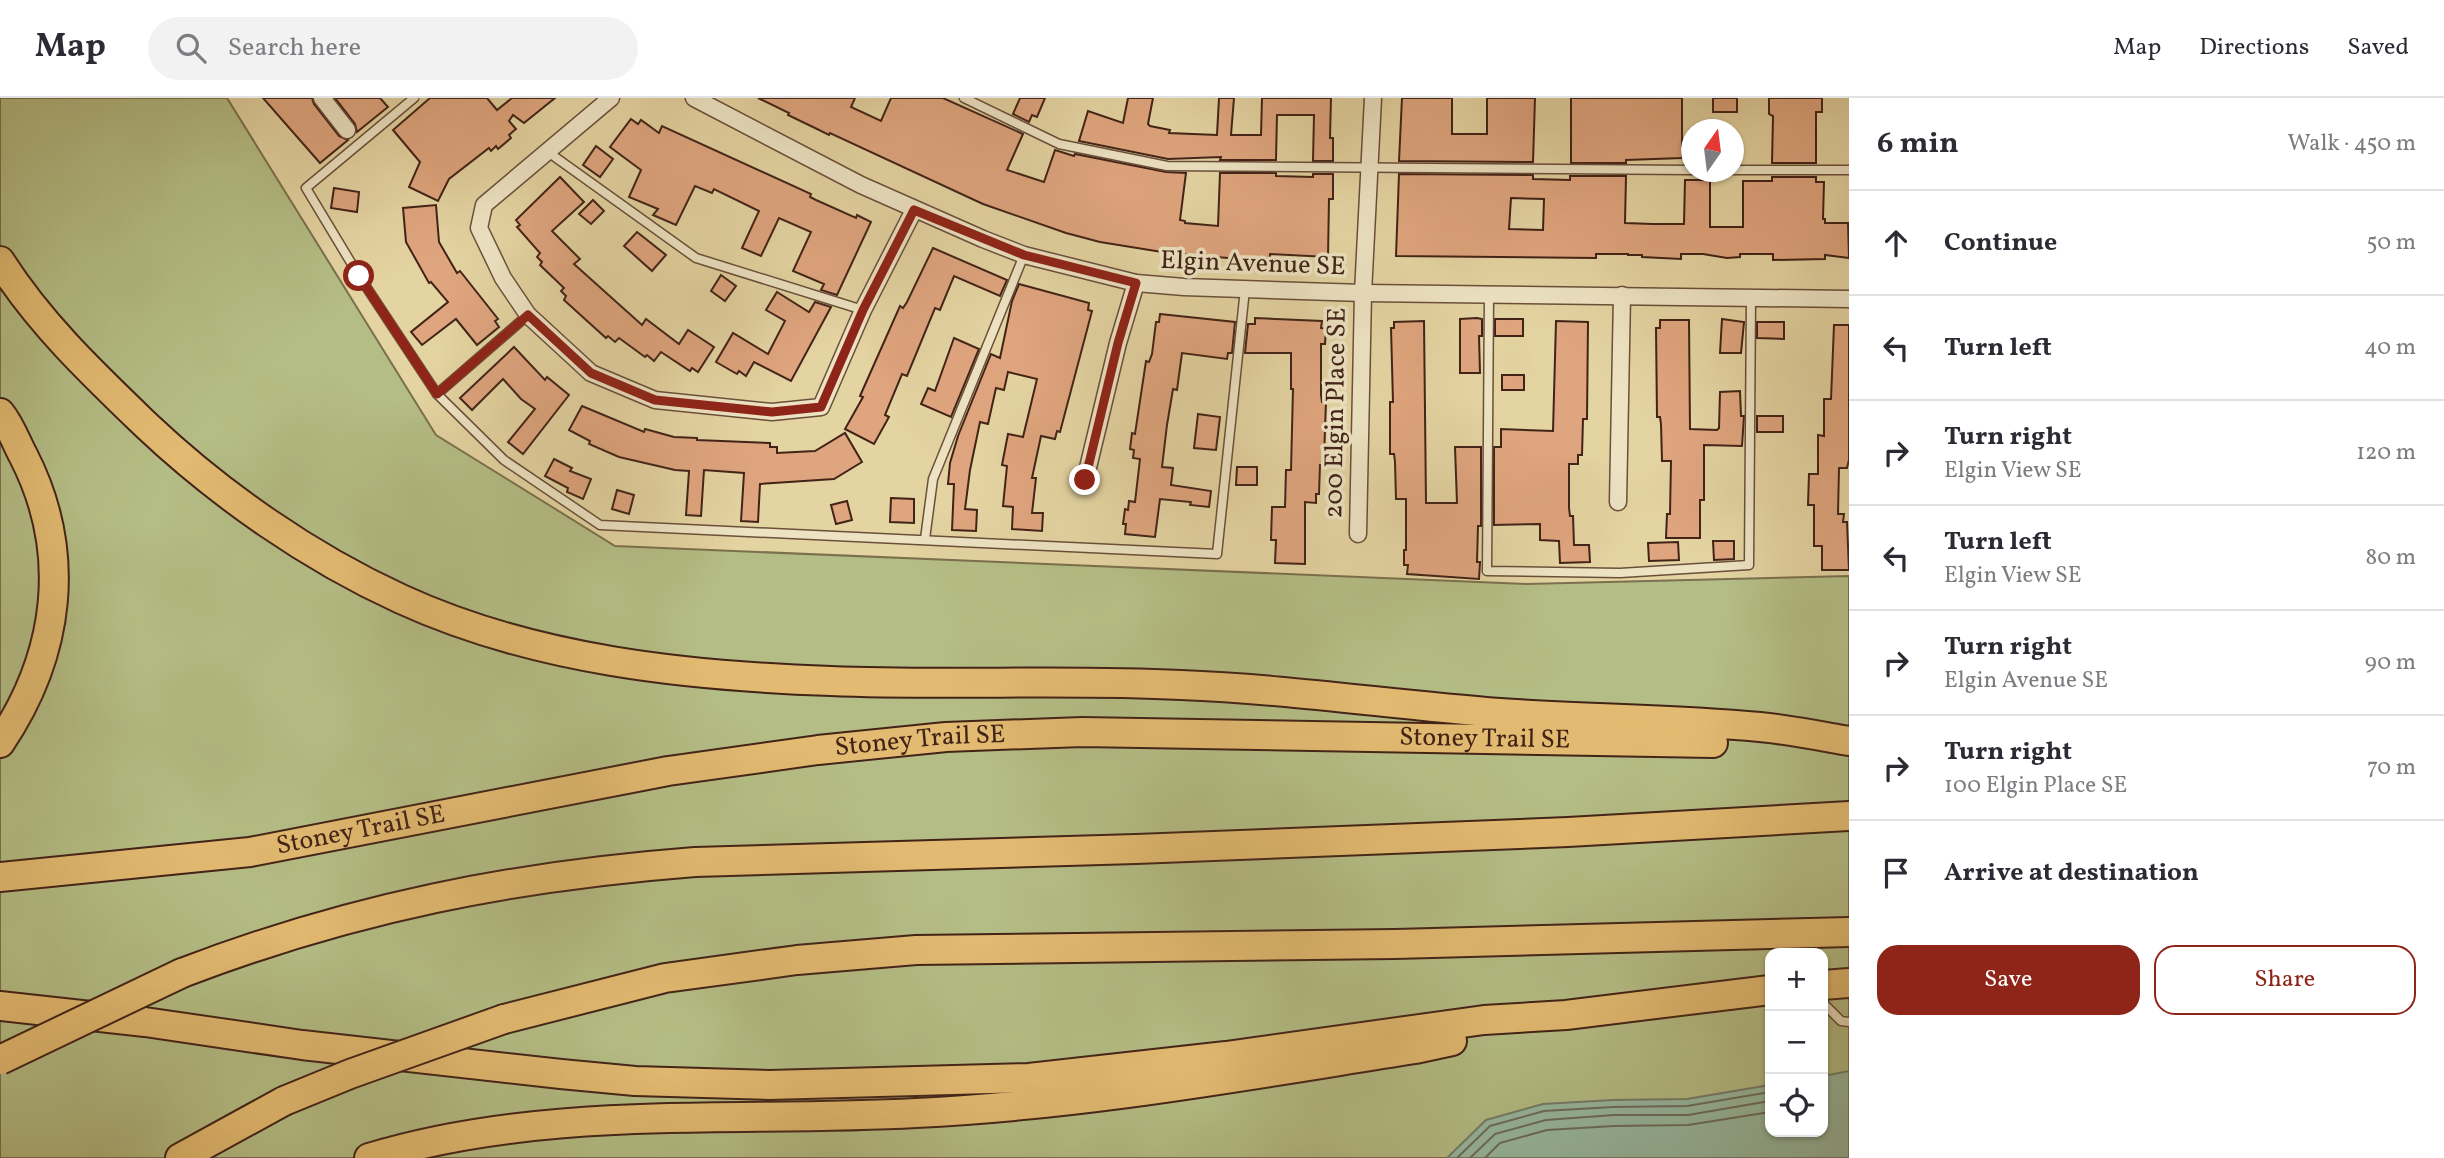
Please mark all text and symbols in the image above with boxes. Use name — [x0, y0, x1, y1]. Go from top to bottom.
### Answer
search box — [148, 17, 638, 80]
text: Map — [35, 25, 106, 71]
icon: search — [172, 29, 210, 67]
text: Search here — [228, 30, 361, 66]
text: Map — [2113, 31, 2161, 65]
text: Directions — [2199, 31, 2309, 65]
text: Saved — [2347, 31, 2409, 65]
north arrow — [1681, 119, 1744, 182]
text: 6 min — [1877, 123, 1959, 165]
text: Walk · 450 m — [2288, 128, 2416, 160]
icon: ahead — [1877, 224, 1915, 262]
text: Continue — [1944, 225, 2057, 261]
text: 50 m — [2367, 227, 2416, 259]
street label: Elgin Avenue SE — [1160, 243, 1346, 285]
route start — [343, 260, 374, 291]
street label: 200 Elgin Place SE — [1316, 307, 1356, 519]
icon: left — [1877, 329, 1915, 367]
text: Turn left — [1944, 330, 2052, 366]
text: 40 m — [2364, 332, 2416, 364]
text: Turn right — [1944, 419, 2072, 455]
icon: right — [1877, 434, 1915, 472]
text: 120 m — [2356, 437, 2416, 469]
text: Elgin View SE — [1944, 455, 2081, 487]
route end — [1069, 464, 1100, 495]
text: Turn left — [1944, 524, 2052, 560]
icon: left — [1877, 539, 1915, 577]
text: 80 m — [2366, 542, 2416, 574]
text: Elgin View SE — [1944, 560, 2081, 592]
text: Turn right — [1944, 629, 2072, 665]
icon: right — [1877, 644, 1915, 682]
text: 90 m — [2365, 647, 2416, 679]
text: Elgin Avenue SE — [1944, 665, 2108, 697]
street label: Stoney Trail SE — [833, 717, 1006, 766]
street label: Stoney Trail SE — [1399, 720, 1571, 759]
text: Turn right — [1944, 734, 2072, 770]
icon: right — [1877, 749, 1915, 787]
text: 70 m — [2367, 752, 2416, 784]
text: 100 Elgin Place SE — [1944, 770, 2127, 802]
street label: Stoney Trail SE — [273, 797, 448, 865]
icon: arrive — [1877, 854, 1915, 892]
text: Arrive at destination — [1944, 855, 2199, 891]
button: Save — [1877, 945, 2140, 1015]
button: Share — [2154, 945, 2416, 1015]
map controls — [1765, 948, 1828, 1137]
button: + — [1765, 948, 1828, 1011]
button: − — [1765, 1011, 1828, 1074]
button: locate — [1765, 1074, 1828, 1137]

